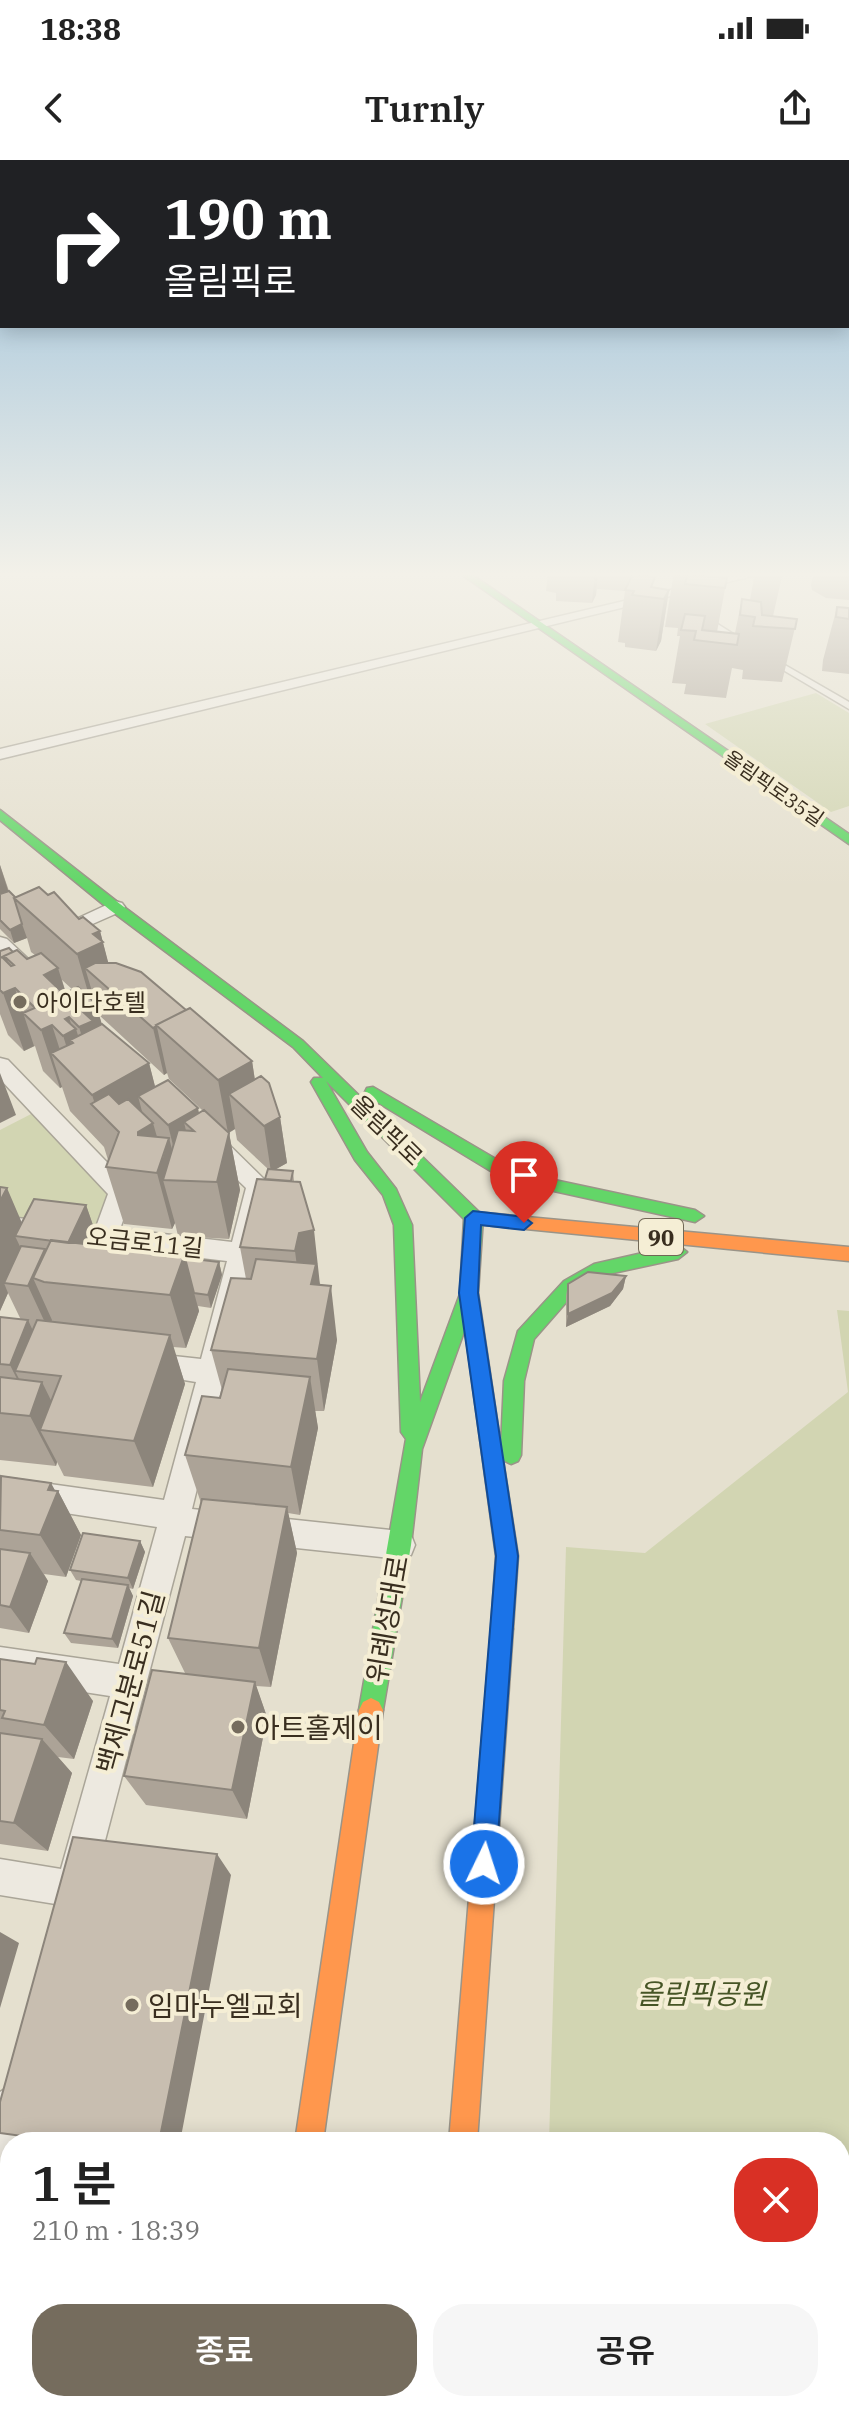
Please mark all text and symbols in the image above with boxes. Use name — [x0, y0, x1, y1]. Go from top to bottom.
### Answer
text: 18:38 — [40, 9, 121, 48]
text: Turnly — [365, 85, 484, 132]
icon: back — [32, 86, 76, 130]
icon: share — [773, 86, 817, 130]
text: 190 m — [164, 182, 332, 254]
icon: right — [32, 192, 136, 296]
text: 올림픽로 — [164, 257, 296, 304]
street label: 올림픽로35길 — [719, 744, 829, 832]
place label: 아이다호텔 — [36, 986, 146, 1018]
marker: 아이다호텔 — [11, 993, 29, 1011]
street label: 올림픽로 — [344, 1088, 430, 1172]
pin — [490, 1141, 558, 1223]
icon: arrive — [502, 1153, 546, 1197]
road number: 90 — [639, 1219, 683, 1255]
street label: 오금로11길 — [85, 1220, 205, 1264]
street label: 위례성대로 — [358, 1552, 416, 1686]
street label: 백제고분로51길 — [88, 1586, 172, 1778]
place label: 아트홀제이 — [254, 1709, 383, 1746]
marker: 아트홀제이 — [229, 1718, 247, 1736]
position arrow — [442, 1822, 526, 1906]
park label: 올림픽공원 — [637, 1975, 768, 2012]
place label: 임마누엘교회 — [148, 1987, 303, 2024]
marker: 임마누엘교회 — [123, 1996, 141, 2014]
text: 1 분 — [32, 2152, 116, 2214]
button: close — [734, 2158, 818, 2242]
text: 210 m · 18:39 — [32, 2213, 200, 2247]
button: 종료 — [32, 2304, 417, 2396]
button: 공유 — [433, 2304, 818, 2396]

